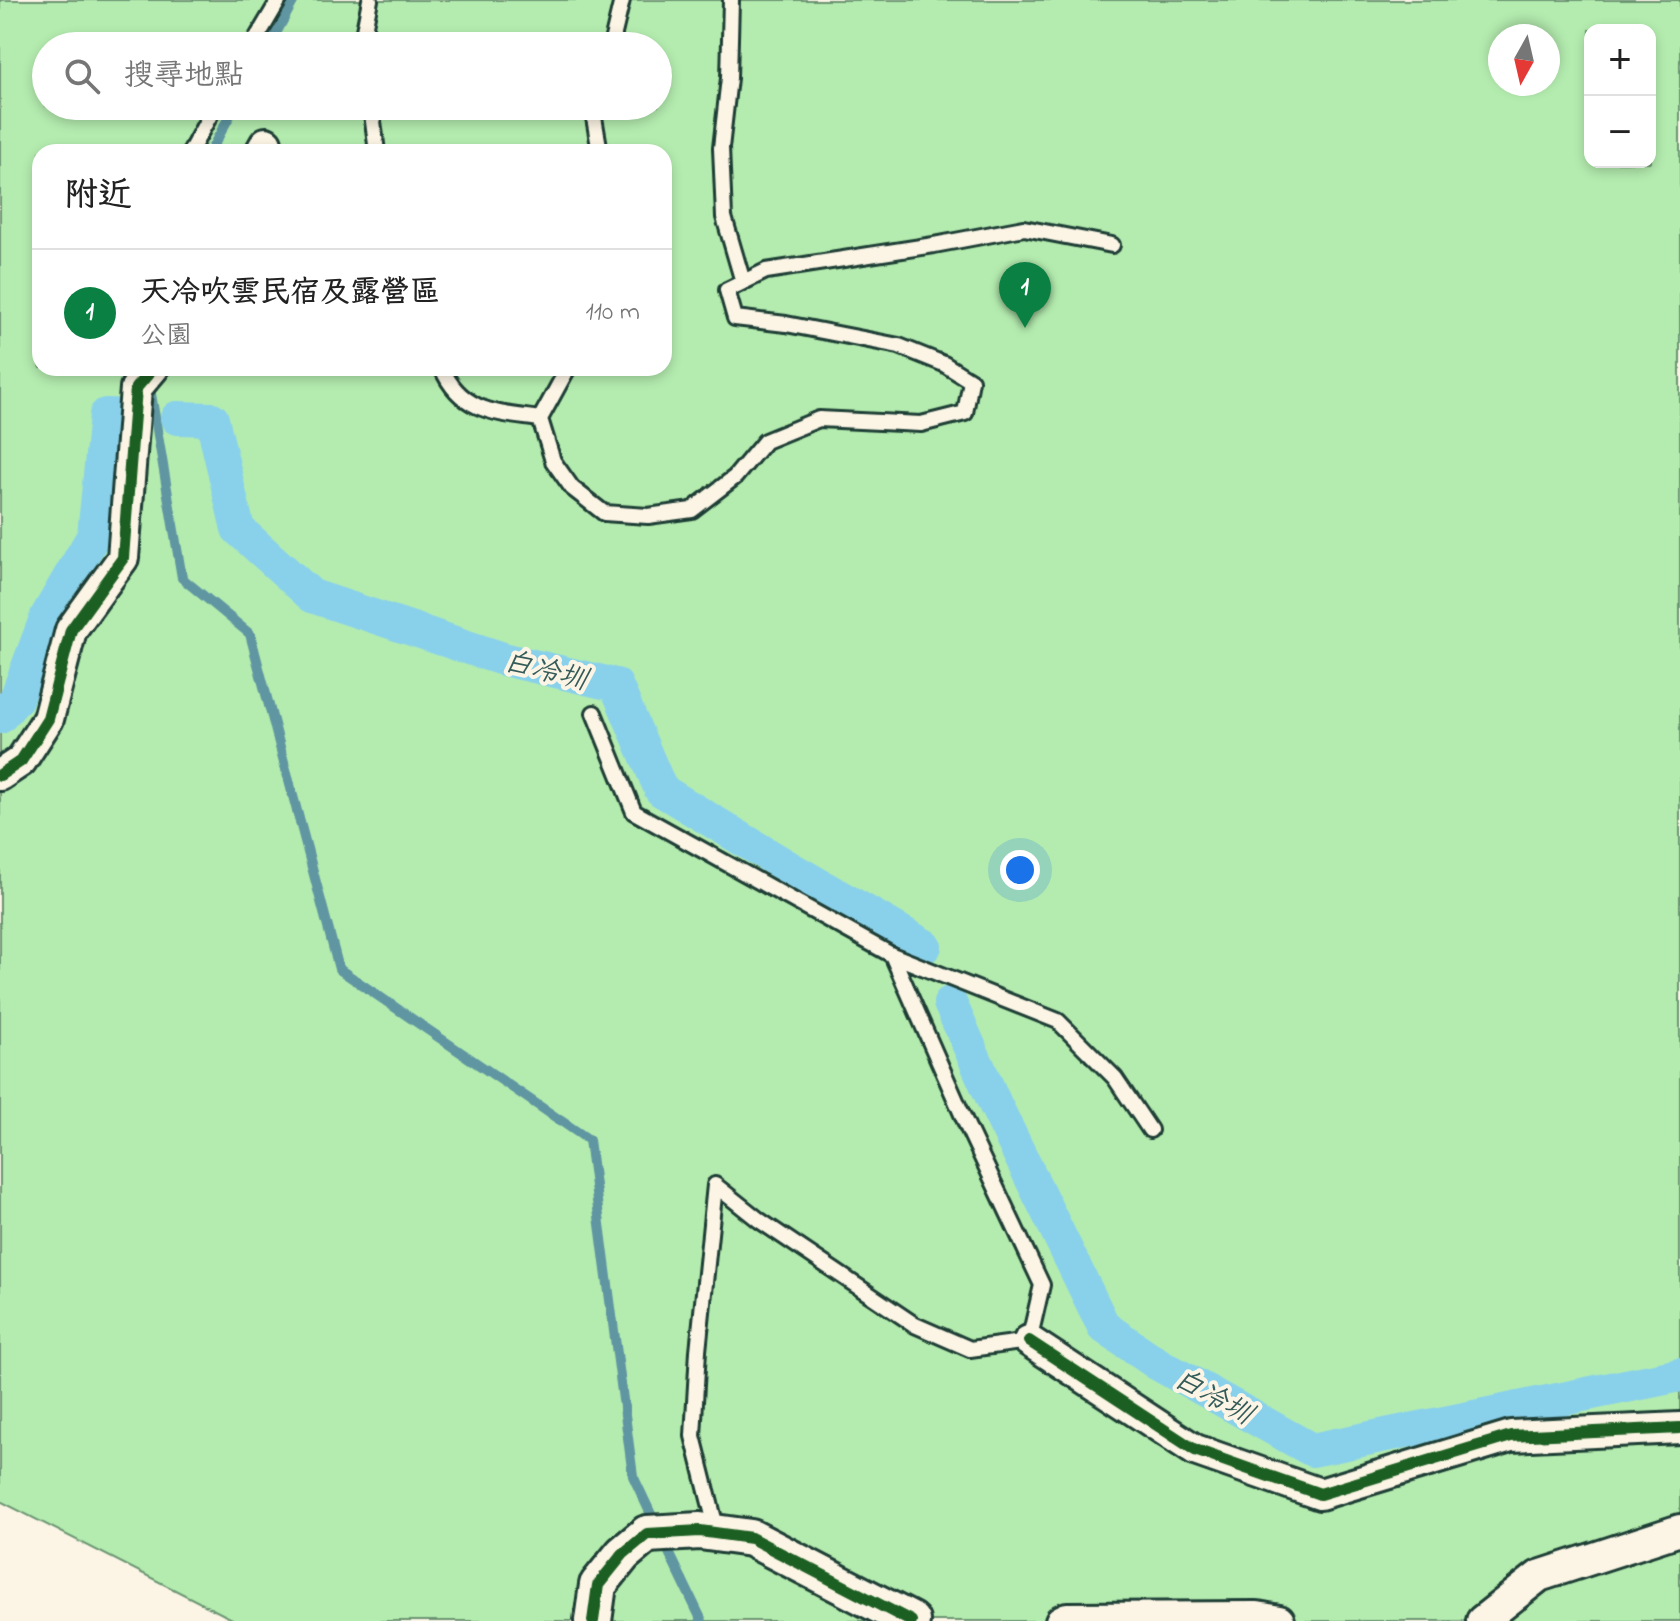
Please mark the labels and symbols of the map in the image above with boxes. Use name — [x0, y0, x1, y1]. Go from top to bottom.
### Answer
north arrow — [1488, 24, 1560, 96]
pin: 1 — [999, 262, 1051, 328]
water label: 白冷圳 — [499, 642, 594, 703]
your location — [1000, 850, 1040, 890]
water label: 白冷圳 — [1166, 1360, 1262, 1438]

